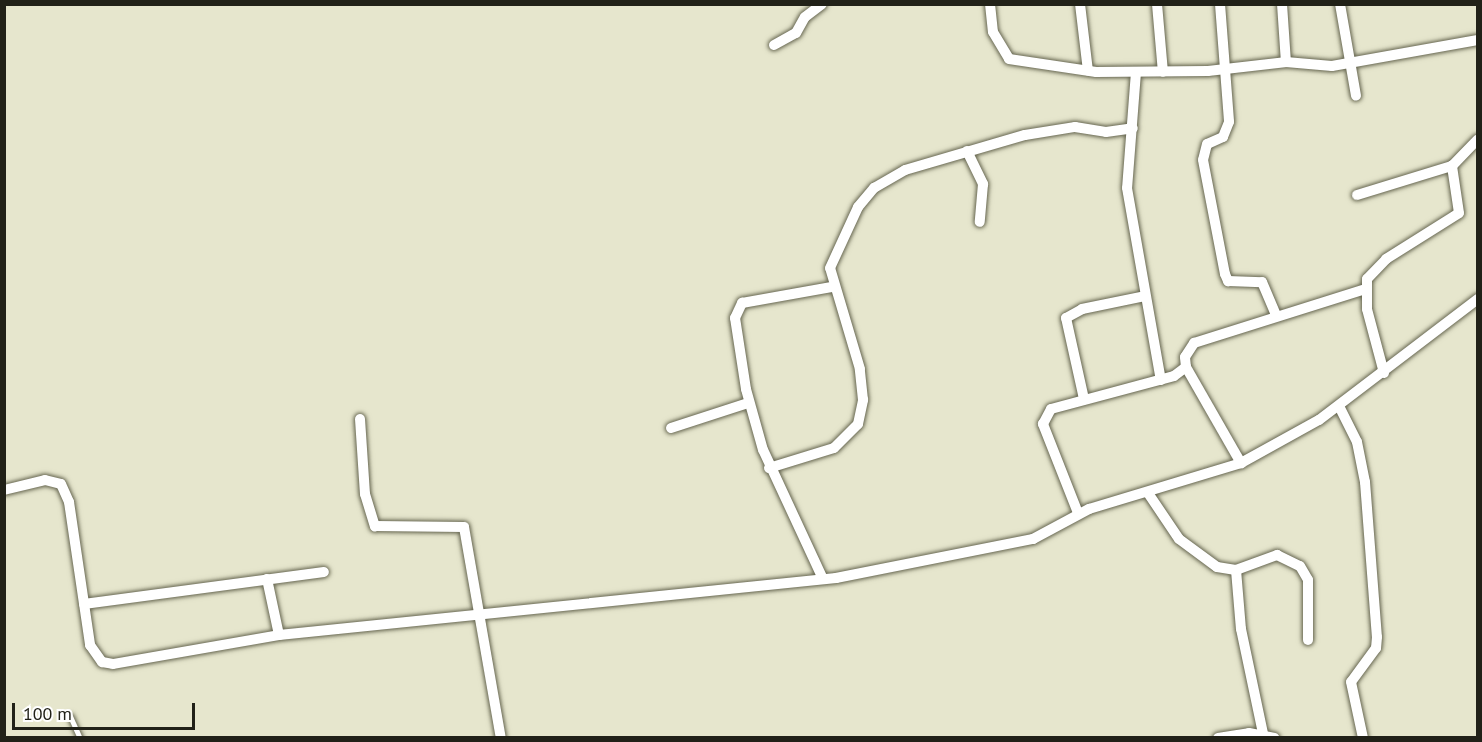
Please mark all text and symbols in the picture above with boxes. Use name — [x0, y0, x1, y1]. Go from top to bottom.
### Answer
scale bar — [15, 691, 198, 729]
text: 100 m — [23, 702, 72, 725]

